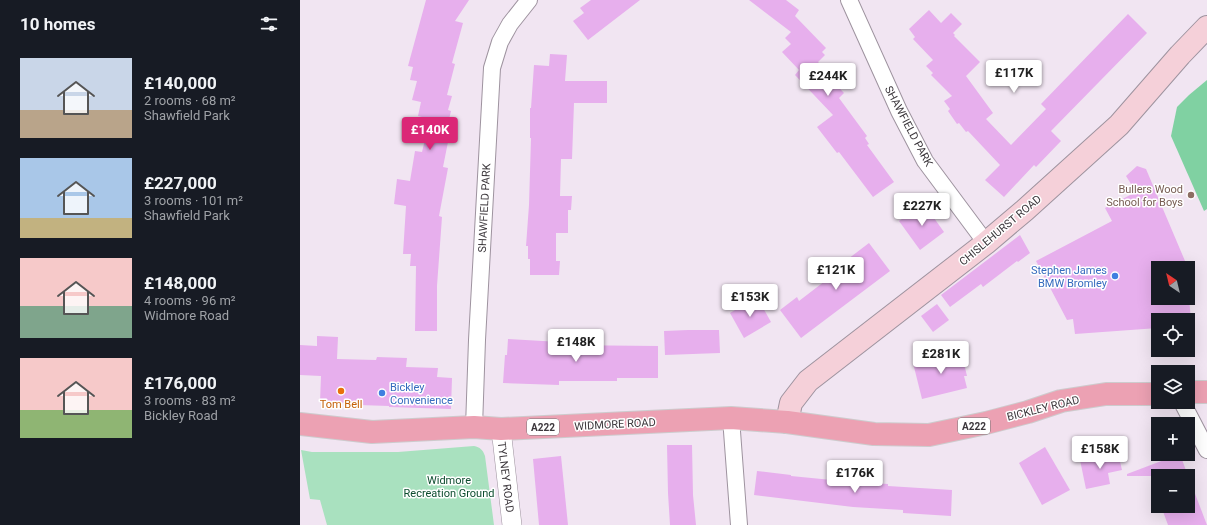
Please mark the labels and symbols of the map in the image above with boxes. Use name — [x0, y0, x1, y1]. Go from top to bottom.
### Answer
pin: £117K — [986, 60, 1042, 94]
pin: £244K — [800, 63, 856, 97]
street label: SHAWFIELD PARK — [882, 84, 935, 169]
pin: £140K — [402, 117, 458, 151]
street label: SHAWFIELD PARK — [476, 163, 493, 253]
place label: Bullers Wood School for Boys — [1106, 183, 1183, 209]
marker: Bullers Wood School for Boys — [1186, 190, 1196, 200]
street label: CHISLEHURST ROAD — [957, 192, 1044, 268]
pin: £227K — [894, 193, 950, 227]
pin: £121K — [808, 257, 864, 291]
north arrow — [1151, 261, 1195, 305]
place label: Stephen James BMW Bromley — [1031, 264, 1108, 290]
marker: Stephen James BMW Bromley — [1110, 271, 1120, 281]
pin: £153K — [722, 284, 778, 318]
pin: £148K — [548, 329, 604, 363]
pin: £281K — [913, 341, 969, 375]
place label: Bickley Convenience — [390, 381, 453, 407]
marker: Tom Bell — [336, 386, 346, 396]
marker: Bickley Convenience — [377, 388, 387, 398]
street label: BICKLEY ROAD — [1006, 393, 1081, 424]
place label: Tom Bell — [320, 398, 362, 411]
street label: WIDMORE ROAD — [574, 416, 656, 433]
road number: A222 — [958, 418, 990, 434]
road number: A222 — [527, 419, 559, 435]
pin: £158K — [1072, 436, 1128, 470]
street label: TYLNEY ROAD — [495, 441, 516, 513]
pin: £176K — [827, 460, 883, 494]
park label: Widmore Recreation Ground — [404, 474, 494, 500]

